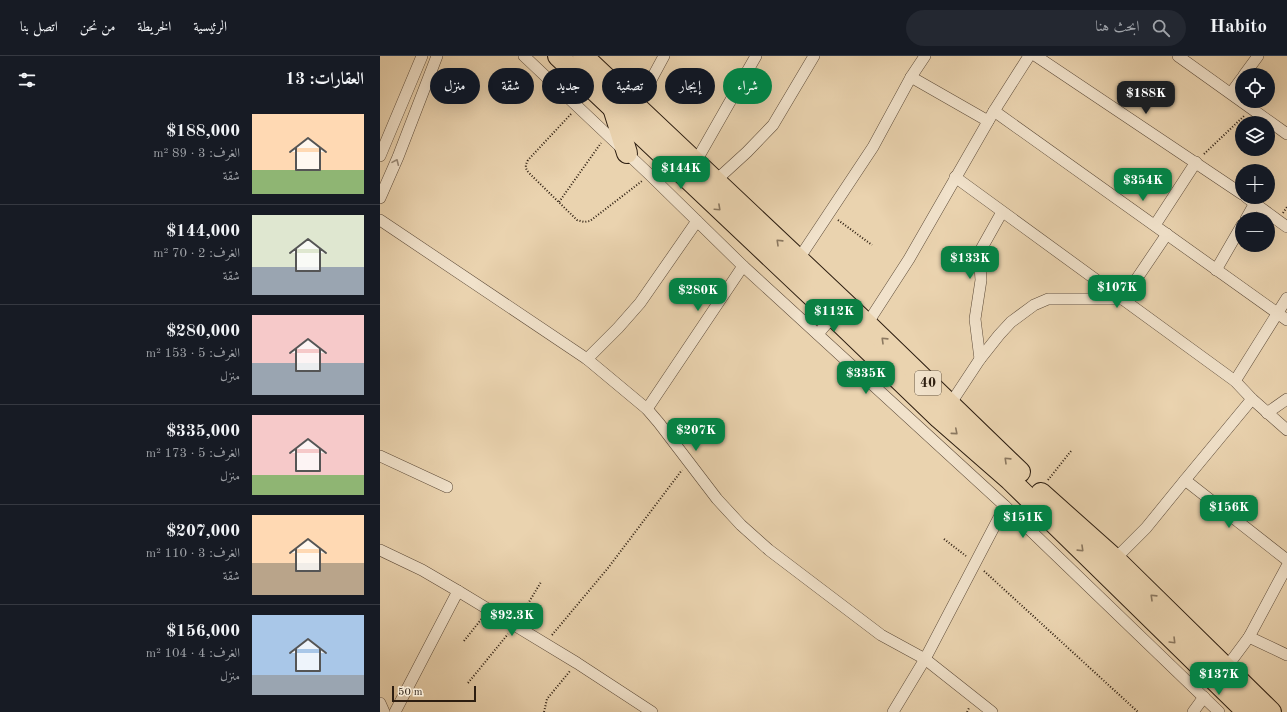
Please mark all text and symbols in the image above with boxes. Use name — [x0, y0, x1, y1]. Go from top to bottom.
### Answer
search box — [906, 10, 1186, 46]
icon: search — [1150, 17, 1172, 39]
text: Habito — [1210, 18, 1267, 37]
text: اتصل بنا — [20, 20, 58, 34]
text: من نحن — [80, 20, 115, 34]
text: الخريطة — [137, 20, 171, 34]
text: الرئيسية — [193, 20, 227, 34]
text: ابحث هنا — [1095, 20, 1140, 35]
chip: منزل — [430, 68, 480, 104]
chip: شقة — [488, 68, 534, 104]
chip: جديد — [542, 68, 594, 104]
chip: تصفية — [602, 68, 657, 104]
chip: إيجار — [665, 68, 715, 104]
chip: شراء — [723, 68, 772, 104]
map controls — [1235, 68, 1275, 252]
button: locate — [1235, 68, 1275, 108]
icon: filters — [16, 69, 38, 91]
text: العقارات: 13 — [285, 71, 364, 88]
pin: $188K — [1118, 81, 1174, 115]
text: $188K — [1126, 87, 1166, 100]
button: layers — [1235, 116, 1275, 156]
text: $188,000 — [166, 123, 240, 140]
icon: home — [284, 130, 332, 178]
text: الغرف: 3 · 89 m² — [153, 147, 240, 160]
pin: $144K — [653, 156, 709, 190]
one-way arrow — [391, 159, 399, 166]
text: $144K — [661, 162, 701, 175]
button: + — [1235, 164, 1275, 204]
pin: $354K — [1115, 168, 1171, 202]
text: شقة — [223, 170, 240, 183]
text: $354K — [1123, 174, 1163, 187]
one-way arrow — [713, 203, 721, 211]
button: − — [1235, 212, 1275, 252]
text: $144,000 — [166, 223, 240, 240]
icon: home — [284, 231, 332, 279]
one-way arrow — [776, 239, 784, 246]
pin: $133K — [942, 246, 998, 280]
text: الغرف: 2 · 70 m² — [153, 247, 240, 260]
text: $133K — [950, 252, 990, 265]
text: شقة — [223, 270, 240, 283]
pin: $107K — [1089, 275, 1145, 309]
pin: $280K — [670, 278, 726, 312]
text: $107K — [1097, 281, 1137, 294]
text: $280K — [678, 284, 718, 297]
pin: $112K — [806, 299, 862, 333]
text: $112K — [814, 305, 854, 318]
text: $280,000 — [166, 323, 240, 340]
icon: home — [284, 331, 332, 379]
one-way arrow — [881, 337, 889, 345]
text: الغرف: 5 · 153 m² — [146, 347, 240, 360]
pin: $335K — [838, 361, 894, 395]
text: $335K — [846, 367, 886, 380]
text: منزل — [220, 370, 240, 383]
road number: 40 — [915, 371, 941, 395]
pin: $207K — [668, 418, 724, 452]
text: $335,000 — [166, 423, 240, 440]
text: $207K — [676, 424, 716, 437]
one-way arrow — [950, 427, 958, 435]
icon: home — [284, 431, 332, 479]
text: الغرف: 5 · 173 m² — [146, 447, 240, 460]
one-way arrow — [1004, 457, 1012, 465]
text: منزل — [220, 470, 240, 483]
pin: $156K — [1201, 495, 1257, 529]
text: $156K — [1209, 501, 1249, 514]
pin: $151K — [995, 505, 1051, 539]
text: $151K — [1003, 511, 1043, 524]
text: $207,000 — [166, 523, 240, 540]
icon: home — [284, 531, 332, 579]
one-way arrow — [1076, 544, 1084, 552]
text: الغرف: 3 · 110 m² — [146, 547, 240, 560]
text: شقة — [223, 570, 240, 583]
one-way arrow — [1150, 594, 1158, 602]
pin: $92.3K — [479, 603, 545, 637]
text: $92.3K — [490, 609, 534, 622]
text: $156,000 — [166, 623, 240, 640]
icon: home — [284, 631, 332, 679]
one-way arrow — [1168, 636, 1176, 643]
text: الغرف: 4 · 104 m² — [146, 647, 240, 660]
pin: $137K — [1191, 662, 1247, 696]
text: $137K — [1199, 668, 1239, 681]
text: منزل — [220, 670, 240, 683]
scale bar — [392, 684, 476, 703]
text: 50 m — [398, 687, 423, 698]

